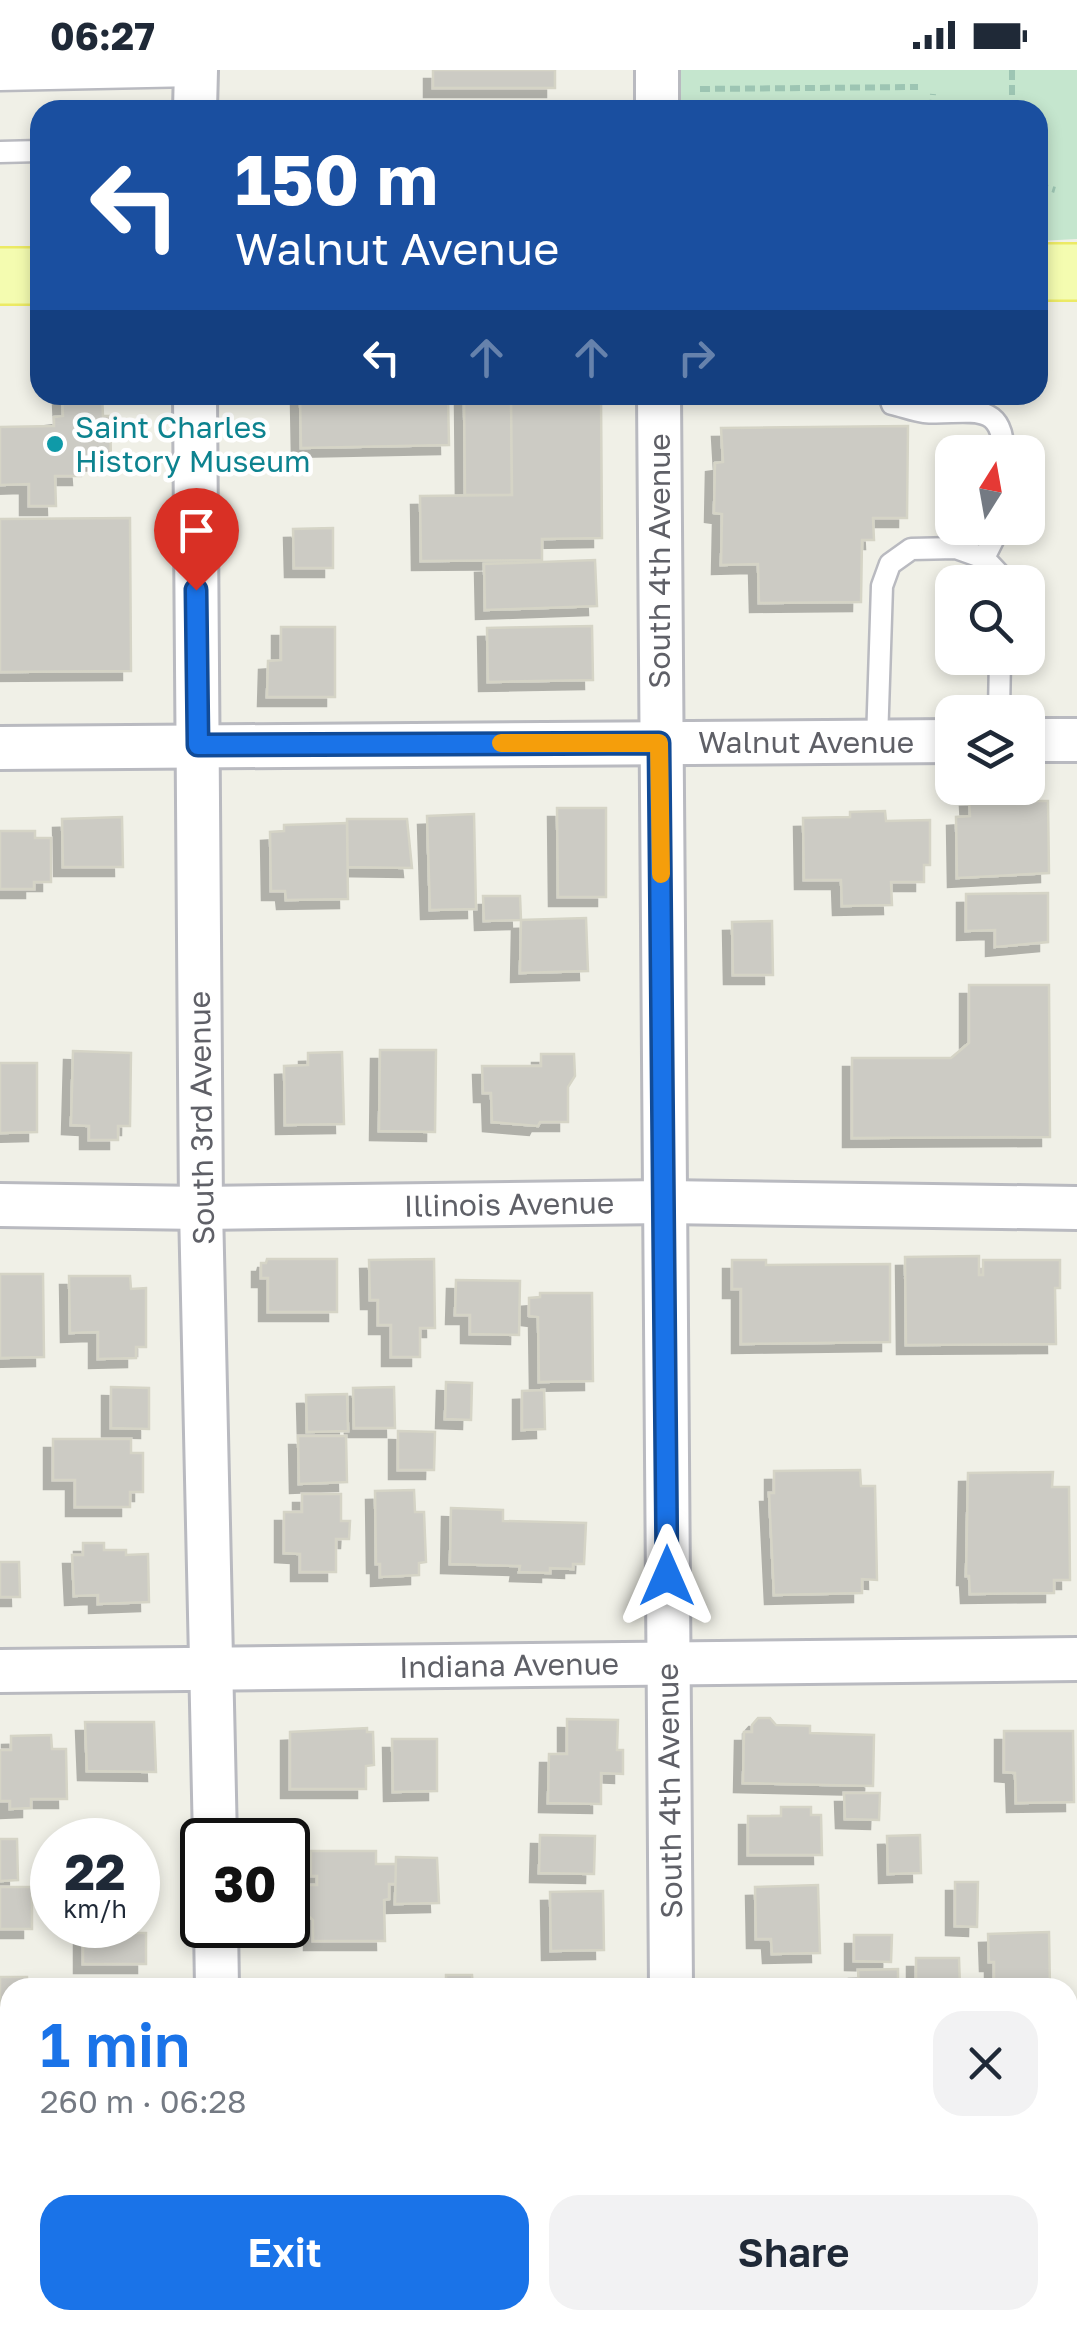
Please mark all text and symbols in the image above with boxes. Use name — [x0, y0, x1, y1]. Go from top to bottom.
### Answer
text: 06:27 — [50, 13, 155, 58]
text: 150 m — [235, 136, 438, 220]
icon: left — [70, 140, 200, 270]
text: Walnut Avenue — [235, 221, 559, 275]
icon: left — [354, 330, 409, 385]
icon: ahead — [459, 330, 514, 385]
icon: ahead — [564, 330, 619, 385]
icon: right — [669, 330, 724, 385]
place label: Saint Charles History Museum — [75, 409, 311, 479]
marker: Saint Charles History Museum — [44, 433, 66, 455]
street label: South 4th Avenue — [641, 433, 677, 689]
north arrow — [935, 435, 1045, 545]
map controls — [935, 435, 1045, 805]
pin — [154, 488, 239, 591]
icon: arrive — [169, 503, 224, 558]
button: search — [935, 565, 1045, 675]
button: layers — [935, 695, 1045, 805]
street label: Walnut Avenue — [698, 724, 914, 760]
street label: South 3rd Avenue — [181, 991, 221, 1245]
street label: Illinois Avenue — [403, 1184, 615, 1224]
position arrow — [615, 1524, 719, 1628]
street label: Indiana Avenue — [399, 1645, 619, 1685]
street label: South 4th Avenue — [649, 1663, 689, 1919]
speed limit sign: 30 — [180, 1818, 310, 1948]
text: 22 — [64, 1841, 125, 1901]
text: km/h — [63, 1893, 127, 1924]
text: 1 min — [40, 2008, 190, 2080]
button: close — [933, 2011, 1038, 2116]
text: 260 m · 06:28 — [40, 2082, 247, 2120]
button: Exit — [40, 2195, 529, 2310]
button: Share — [549, 2195, 1038, 2310]

